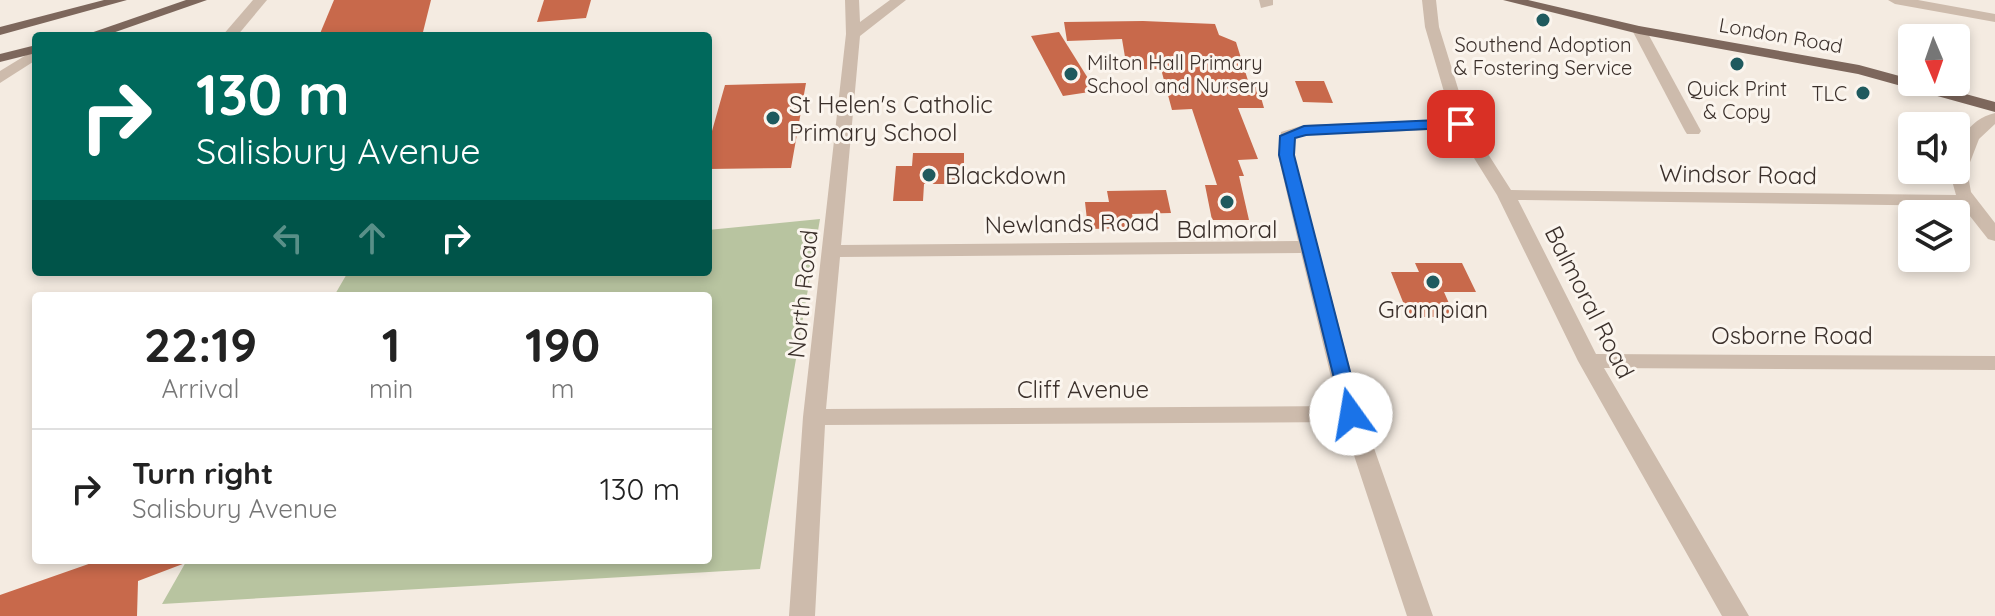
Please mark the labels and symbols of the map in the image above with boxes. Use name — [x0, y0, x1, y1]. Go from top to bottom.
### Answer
marker: Southend Adoption & Fostering Service — [1534, 11, 1552, 29]
street label: London Road — [1717, 12, 1845, 58]
north arrow — [1898, 24, 1970, 96]
place label: Southend Adoption & Fostering Service — [1454, 32, 1632, 80]
place label: Milton Hall Primary School and Nursery — [1087, 50, 1269, 98]
marker: Quick Print & Copy — [1728, 55, 1746, 73]
marker: Milton Hall Primary School and Nursery — [1062, 65, 1080, 83]
place label: Quick Print & Copy — [1687, 76, 1787, 124]
place label: TLC — [1811, 81, 1847, 106]
marker: TLC — [1854, 84, 1872, 102]
place label: St Helen's Catholic Primary School — [789, 89, 993, 147]
pin — [1427, 90, 1495, 158]
marker: St Helen's Catholic Primary School — [764, 109, 782, 127]
street label: Windsor Road — [1659, 158, 1817, 190]
place label: Blackdown — [945, 160, 1066, 190]
marker: Blackdown — [920, 166, 938, 184]
marker: Balmoral — [1218, 193, 1236, 211]
street label: Newlands Road — [984, 206, 1160, 240]
place label: Balmoral — [1176, 214, 1278, 244]
street label: Balmoral Road — [1539, 221, 1641, 383]
street label: North Road — [780, 228, 824, 360]
marker: Grampian — [1424, 273, 1442, 291]
place label: Grampian — [1378, 294, 1488, 324]
street label: Osborne Road — [1711, 320, 1873, 350]
position arrow — [1309, 372, 1393, 456]
street label: Cliff Avenue — [1017, 374, 1149, 404]

